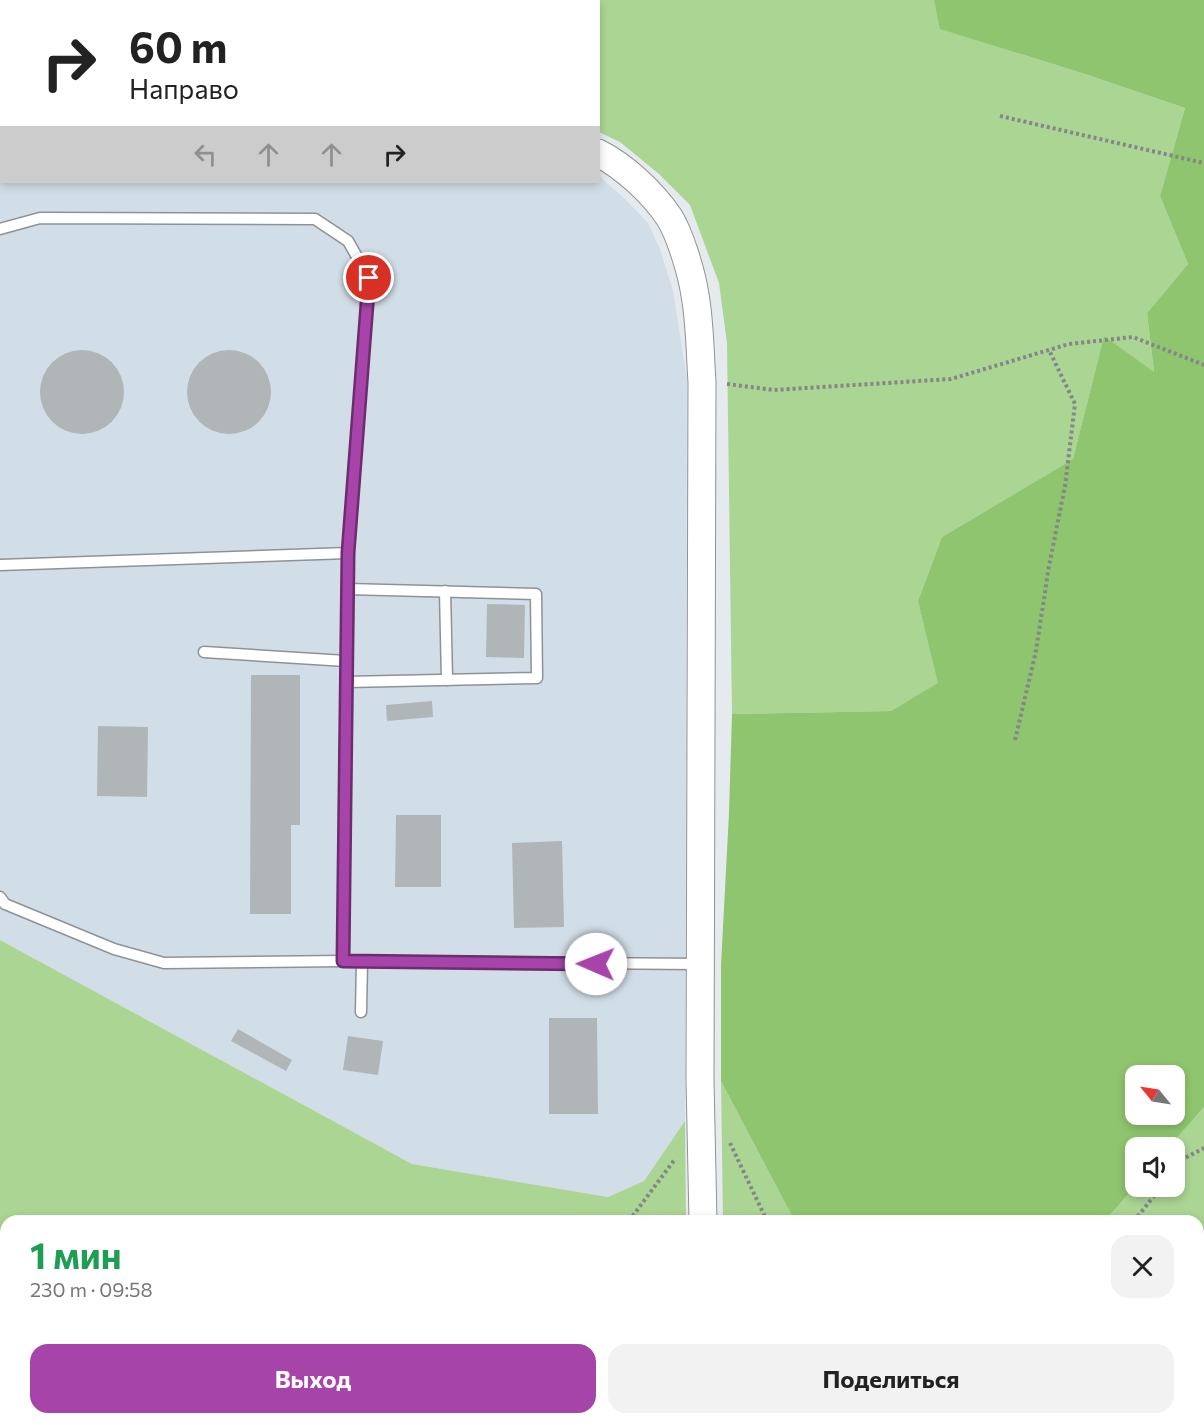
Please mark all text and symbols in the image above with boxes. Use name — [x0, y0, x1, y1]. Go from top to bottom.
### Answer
text: 60 m — [129, 20, 228, 72]
icon: right — [30, 24, 108, 102]
text: Направо — [129, 72, 239, 105]
icon: left — [189, 138, 222, 171]
icon: ahead — [252, 138, 285, 171]
icon: ahead — [315, 138, 348, 171]
icon: right — [378, 138, 411, 171]
pin — [343, 252, 394, 303]
icon: arrive — [352, 261, 385, 294]
position arrow — [564, 932, 628, 996]
north arrow — [1125, 1065, 1185, 1125]
map controls — [1125, 1065, 1185, 1197]
button: sound — [1125, 1137, 1185, 1197]
text: 1 мин — [30, 1232, 122, 1276]
button: close — [1111, 1235, 1174, 1298]
text: 230 m · 09:58 — [30, 1277, 153, 1301]
button: Выход — [30, 1344, 596, 1413]
button: Поделиться — [608, 1344, 1174, 1413]

